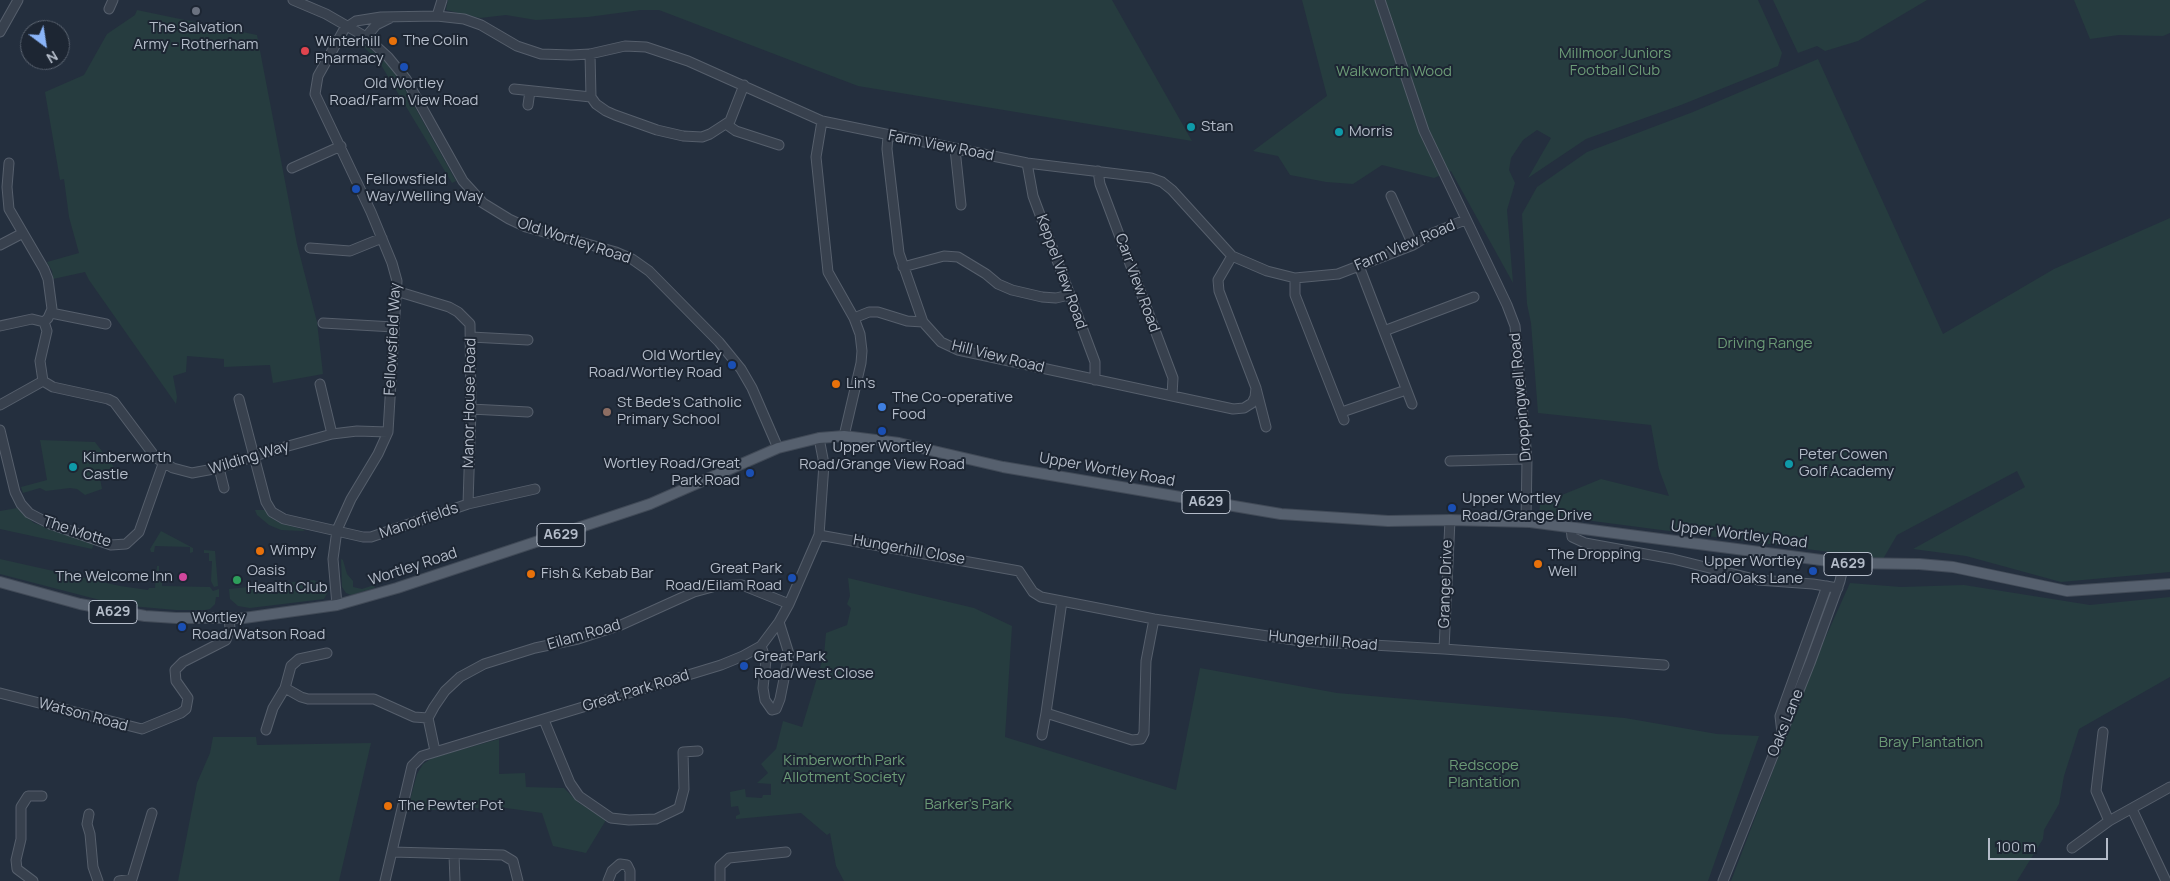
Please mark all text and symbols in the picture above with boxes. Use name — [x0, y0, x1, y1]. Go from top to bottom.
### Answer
marker: The Salvation Army - Rotherham — [190, 5, 202, 17]
place label: The Salvation Army - Rotherham — [134, 19, 258, 54]
north arrow — [20, 20, 70, 70]
place label: The Colin — [403, 32, 468, 50]
place label: Winterhill Pharmacy — [315, 33, 384, 68]
marker: The Colin — [387, 35, 399, 47]
marker: Winterhill Pharmacy — [299, 45, 311, 57]
park label: Millmoor Juniors Football Club — [1559, 45, 1671, 80]
text: N — [43, 47, 62, 68]
marker: Old Wortley Road/Farm View Road — [398, 61, 410, 73]
park label: Walkworth Wood — [1336, 63, 1452, 81]
place label: Old Wortley Road/Farm View Road — [330, 75, 478, 110]
place label: Stan — [1201, 118, 1233, 136]
marker: Stan — [1185, 121, 1197, 133]
place label: Morris — [1349, 123, 1393, 141]
marker: Morris — [1333, 126, 1345, 138]
street label: Farm View Road — [887, 127, 995, 165]
place label: Fellowsfield Way/Welling Way — [366, 171, 483, 206]
marker: Fellowsfield Way/Welling Way — [350, 183, 362, 195]
street label: Keppel View Road — [1032, 212, 1090, 332]
street label: Old Wortley Road — [515, 214, 633, 268]
street label: Farm View Road — [1352, 217, 1458, 275]
street label: Carr View Road — [1111, 231, 1163, 335]
street label: Fellowsfield Way — [381, 282, 405, 396]
street label: Droppingwell Road — [1506, 332, 1536, 462]
park label: Driving Range — [1717, 335, 1813, 353]
street label: Hill View Road — [950, 337, 1046, 377]
street label: Manor House Road — [460, 338, 480, 468]
place label: Old Wortley Road/Wortley Road — [589, 347, 722, 382]
marker: Old Wortley Road/Wortley Road — [726, 359, 738, 371]
place label: Lin's — [846, 375, 875, 393]
marker: Lin's — [830, 378, 842, 390]
place label: The Co-operative Food — [892, 389, 1013, 424]
place label: St Bede's Catholic Primary School — [617, 394, 742, 429]
marker: The Co-operative Food — [876, 401, 888, 413]
marker: St Bede's Catholic Primary School — [601, 406, 613, 418]
marker: Upper Wortley Road/Grange View Road — [876, 425, 888, 437]
street label: Wilding Way — [207, 437, 291, 479]
place label: Upper Wortley Road/Grange View Road — [799, 439, 965, 474]
place label: Peter Cowen Golf Academy — [1799, 446, 1894, 481]
place label: Kimberworth Castle — [83, 449, 172, 484]
street label: Upper Wortley Road — [1038, 449, 1176, 491]
place label: Wortley Road/Great Park Road — [603, 455, 740, 490]
marker: Peter Cowen Golf Academy — [1783, 458, 1795, 470]
marker: Kimberworth Castle — [67, 461, 79, 473]
marker: Wortley Road/Great Park Road — [744, 467, 756, 479]
place label: Upper Wortley Road/Grange Drive — [1462, 490, 1592, 525]
road number: A629 — [1182, 491, 1230, 514]
street label: Manorfields — [377, 499, 461, 543]
marker: Upper Wortley Road/Grange Drive — [1446, 502, 1458, 514]
street label: The Motte — [40, 512, 114, 552]
street label: Upper Wortley Road — [1670, 518, 1808, 552]
road number: A629 — [537, 524, 585, 546]
street label: Hungerhill Close — [852, 531, 966, 569]
street label: Grange Drive — [1435, 539, 1457, 629]
place label: Wimpy — [270, 542, 316, 560]
street label: Wortley Road — [366, 544, 460, 590]
marker: Wimpy — [254, 545, 266, 557]
place label: The Dropping Well — [1548, 546, 1641, 581]
road number: A629 — [1824, 552, 1872, 576]
place label: Upper Wortley Road/Oaks Lane — [1691, 553, 1803, 588]
marker: The Dropping Well — [1532, 558, 1544, 570]
place label: Great Park Road/Eilam Road — [665, 560, 782, 595]
place label: Oasis Health Club — [247, 562, 328, 597]
place label: Fish & Kebab Bar — [541, 565, 654, 583]
marker: Upper Wortley Road/Oaks Lane — [1807, 565, 1819, 577]
place label: The Welcome Inn — [55, 568, 173, 586]
marker: Fish & Kebab Bar — [525, 568, 537, 580]
marker: The Welcome Inn — [177, 571, 189, 583]
marker: Great Park Road/Eilam Road — [786, 572, 798, 584]
marker: Oasis Health Club — [231, 574, 243, 586]
road number: A629 — [89, 600, 137, 624]
place label: Wortley Road/Watson Road — [192, 609, 325, 644]
street label: Eilam Road — [545, 616, 623, 654]
marker: Wortley Road/Watson Road — [176, 621, 188, 633]
street label: Hungerhill Road — [1268, 627, 1378, 655]
place label: Great Park Road/West Close — [754, 648, 874, 683]
marker: Great Park Road/West Close — [738, 660, 750, 672]
street label: Great Park Road — [581, 666, 691, 716]
street label: Oaks Lane — [1764, 687, 1808, 759]
street label: Watson Road — [36, 694, 130, 736]
park label: Bray Plantation — [1879, 734, 1983, 752]
park label: Kimberworth Park Allotment Society — [783, 752, 905, 787]
park label: Redscope Plantation — [1448, 757, 1520, 792]
park label: Barker's Park — [924, 796, 1012, 814]
place label: The Pewter Pot — [398, 797, 503, 815]
marker: The Pewter Pot — [382, 800, 394, 812]
scale bar — [1990, 828, 2110, 860]
text: 100 m — [1996, 836, 2036, 857]

